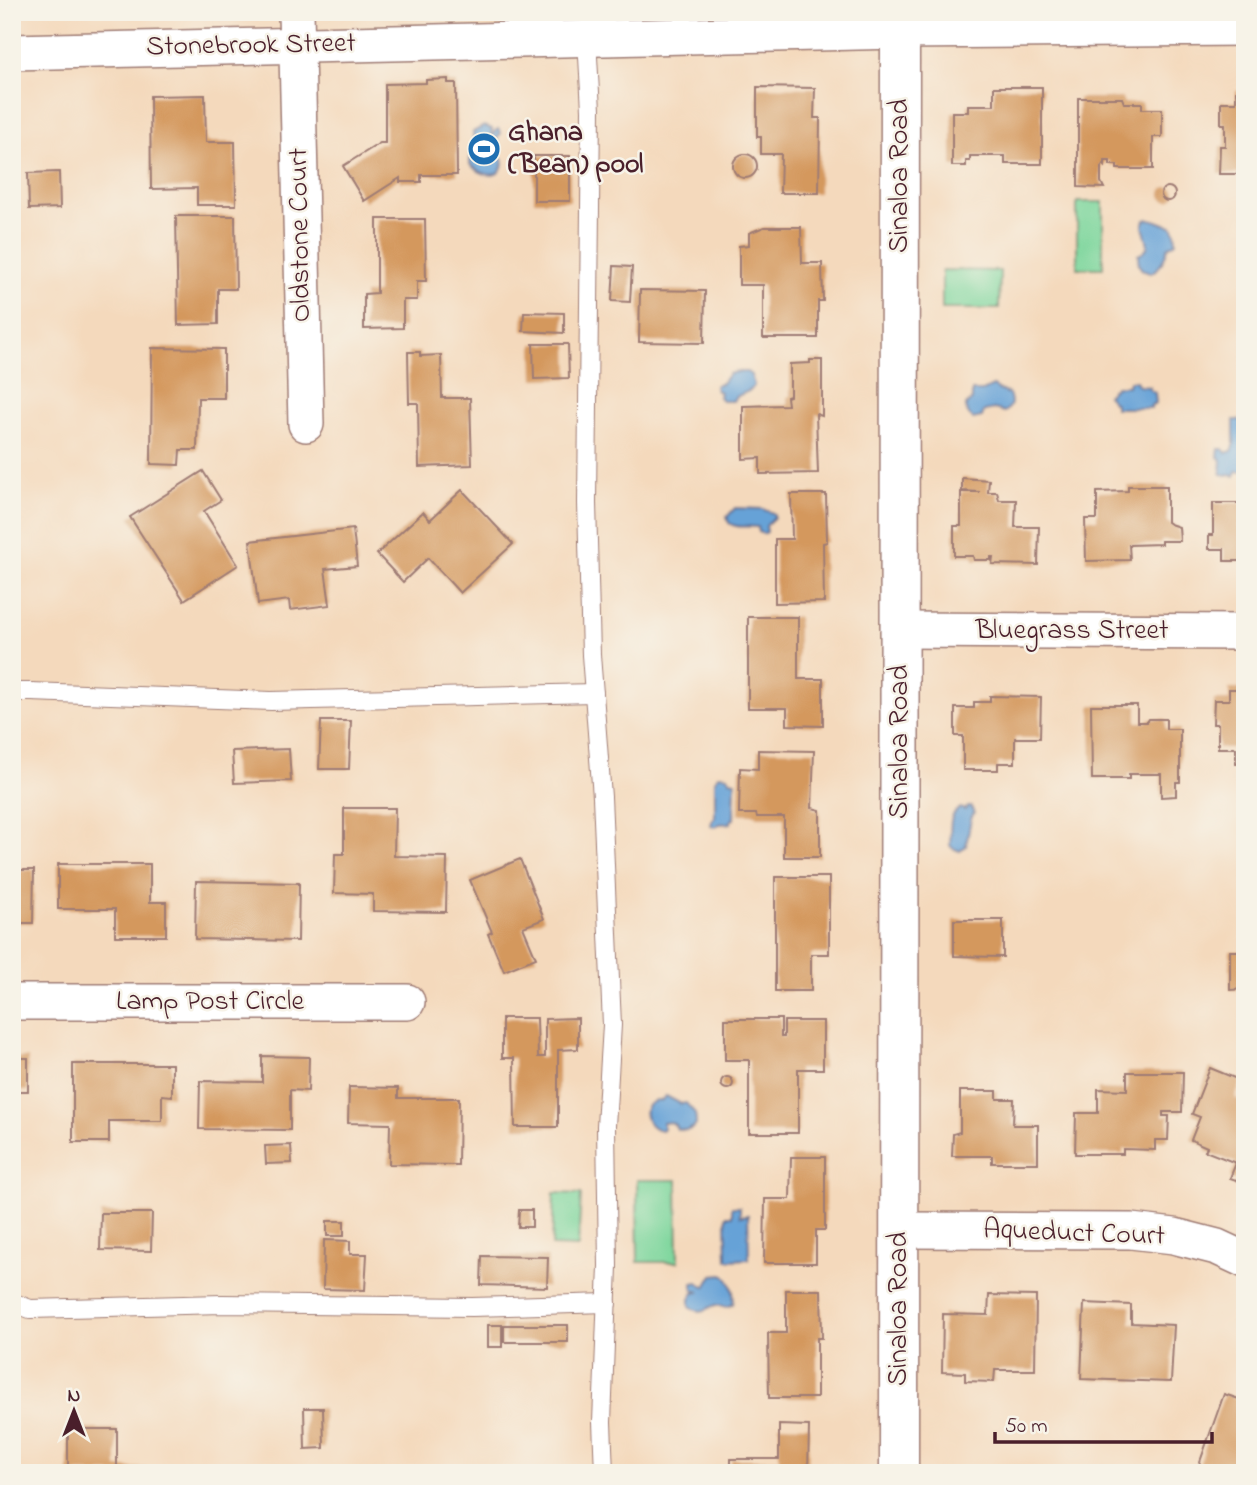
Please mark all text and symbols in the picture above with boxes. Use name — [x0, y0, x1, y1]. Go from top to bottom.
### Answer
street label: Stonebrook Street — [146, 24, 356, 68]
street label: Sinaloa Road — [880, 99, 921, 253]
place label: Ghana (Bean) pool — [508, 113, 644, 186]
sports icon: Ghana (Bean) pool — [465, 130, 503, 168]
street label: Oldstone Court — [279, 147, 323, 323]
street label: Bluegrass Street — [975, 611, 1168, 652]
street label: Sinaloa Road — [880, 665, 921, 819]
street label: Lamp Post Circle — [116, 982, 304, 1023]
street label: Aqueduct Court — [982, 1210, 1166, 1258]
street label: Sinaloa Road — [879, 1232, 920, 1386]
north arrow — [38, 1376, 108, 1446]
text: N — [68, 1383, 81, 1410]
scale bar — [995, 1401, 1212, 1445]
text: 50 m — [1005, 1412, 1048, 1442]

